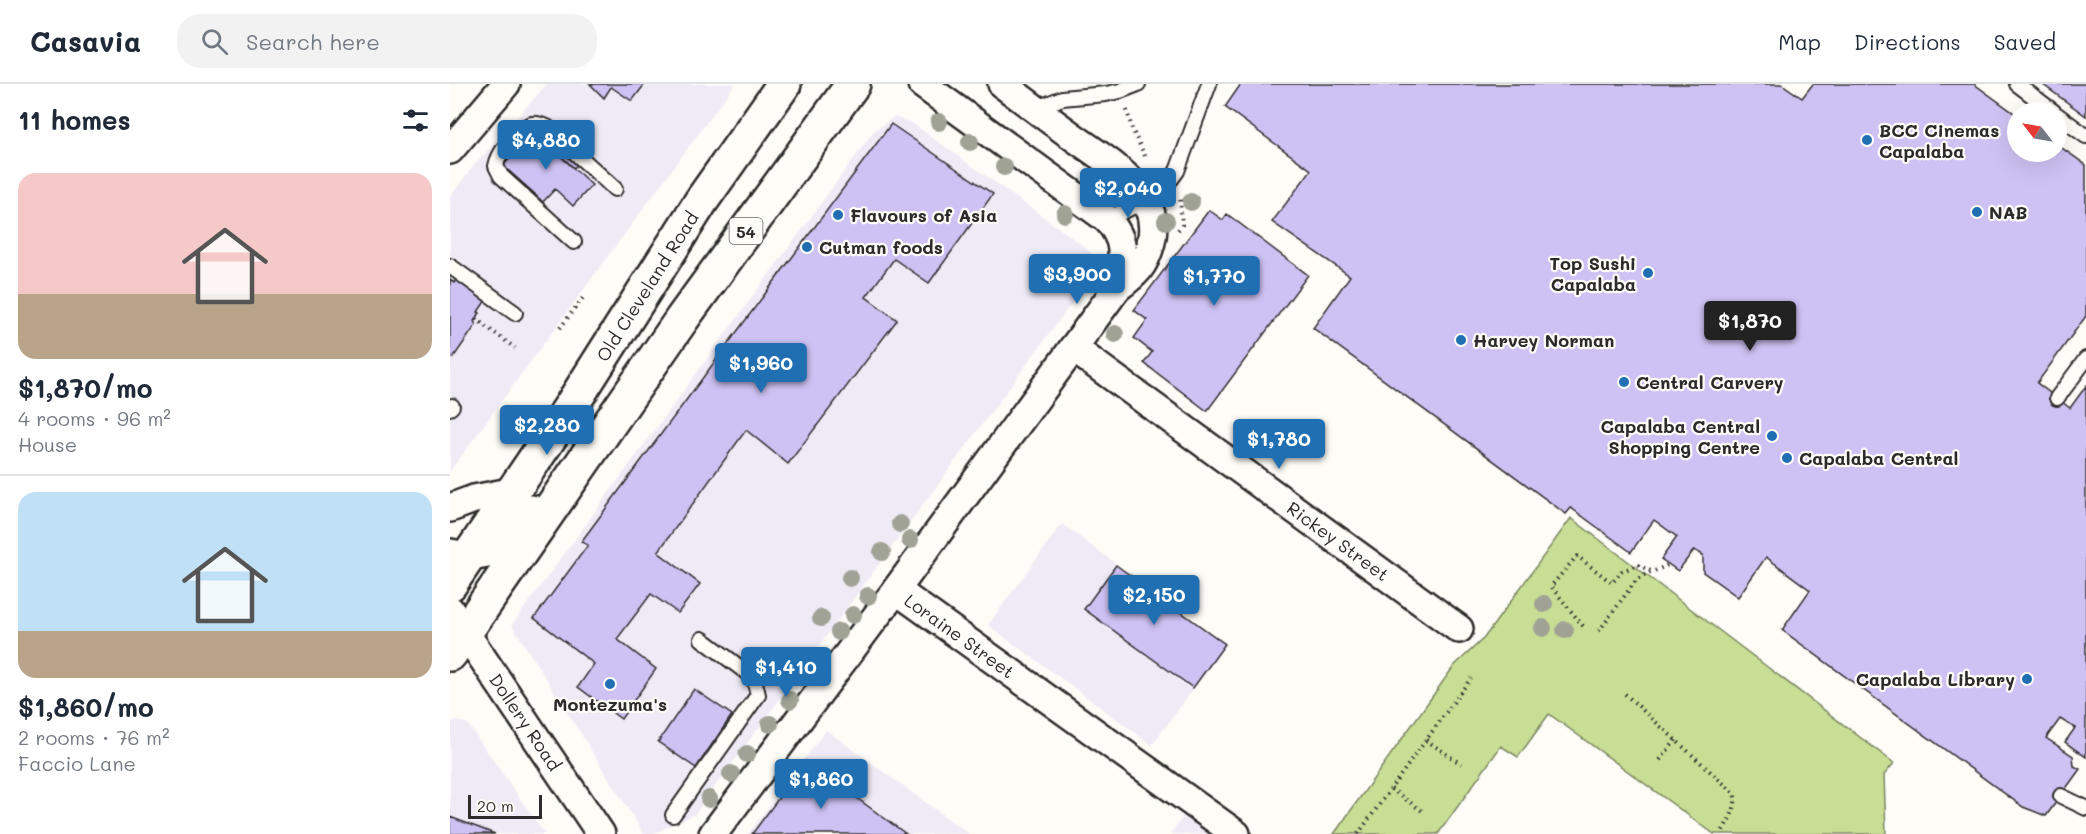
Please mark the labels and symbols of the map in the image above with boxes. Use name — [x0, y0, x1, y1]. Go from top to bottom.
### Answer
north arrow — [2007, 102, 2067, 162]
place label: BCC Cinemas Capalaba — [1879, 118, 1999, 163]
pin: $4,880 — [497, 120, 595, 171]
marker: BCC Cinemas Capalaba — [1860, 133, 1874, 147]
pin: $2,040 — [1079, 168, 1177, 219]
place label: NAB — [1989, 200, 2027, 224]
place label: Flavours of Asia — [850, 203, 997, 227]
marker: NAB — [1970, 205, 1984, 219]
street label: Old Cleveland Road — [591, 207, 704, 366]
marker: Flavours of Asia — [831, 208, 845, 222]
road number: 54 — [730, 218, 762, 244]
place label: Cutman foods — [819, 235, 943, 259]
marker: Cutman foods — [800, 240, 814, 254]
place label: Top Sushi Capalaba — [1549, 251, 1636, 296]
pin: $3,900 — [1028, 254, 1126, 305]
pin: $1,770 — [1165, 256, 1263, 307]
marker: Top Sushi Capalaba — [1641, 266, 1655, 280]
pin: $1,870 — [1701, 301, 1799, 352]
place label: Harvey Norman — [1473, 328, 1614, 352]
marker: Harvey Norman — [1454, 333, 1468, 347]
pin: $1,960 — [712, 343, 810, 394]
place label: Central Carvery — [1636, 370, 1784, 394]
marker: Central Carvery — [1617, 375, 1631, 389]
pin: $2,280 — [498, 405, 596, 456]
place label: Capalaba Central Shopping Centre — [1601, 414, 1760, 459]
pin: $1,780 — [1230, 419, 1328, 470]
marker: Capalaba Central Shopping Centre — [1765, 429, 1779, 443]
place label: Capalaba Central — [1799, 446, 1958, 470]
marker: Capalaba Central — [1780, 451, 1794, 465]
street label: Rickey Street — [1282, 496, 1394, 586]
pin: $2,150 — [1105, 575, 1203, 626]
street label: Loraine Street — [900, 588, 1020, 683]
pin: $1,410 — [737, 647, 835, 698]
place label: Capalaba Library — [1856, 667, 2015, 691]
street label: Dollery Road — [484, 669, 567, 775]
marker: Capalaba Library — [2020, 672, 2034, 686]
marker: Montezuma's — [603, 677, 617, 691]
place label: Montezuma's — [553, 692, 667, 716]
pin: $1,860 — [772, 759, 870, 810]
scale bar — [468, 792, 542, 820]

